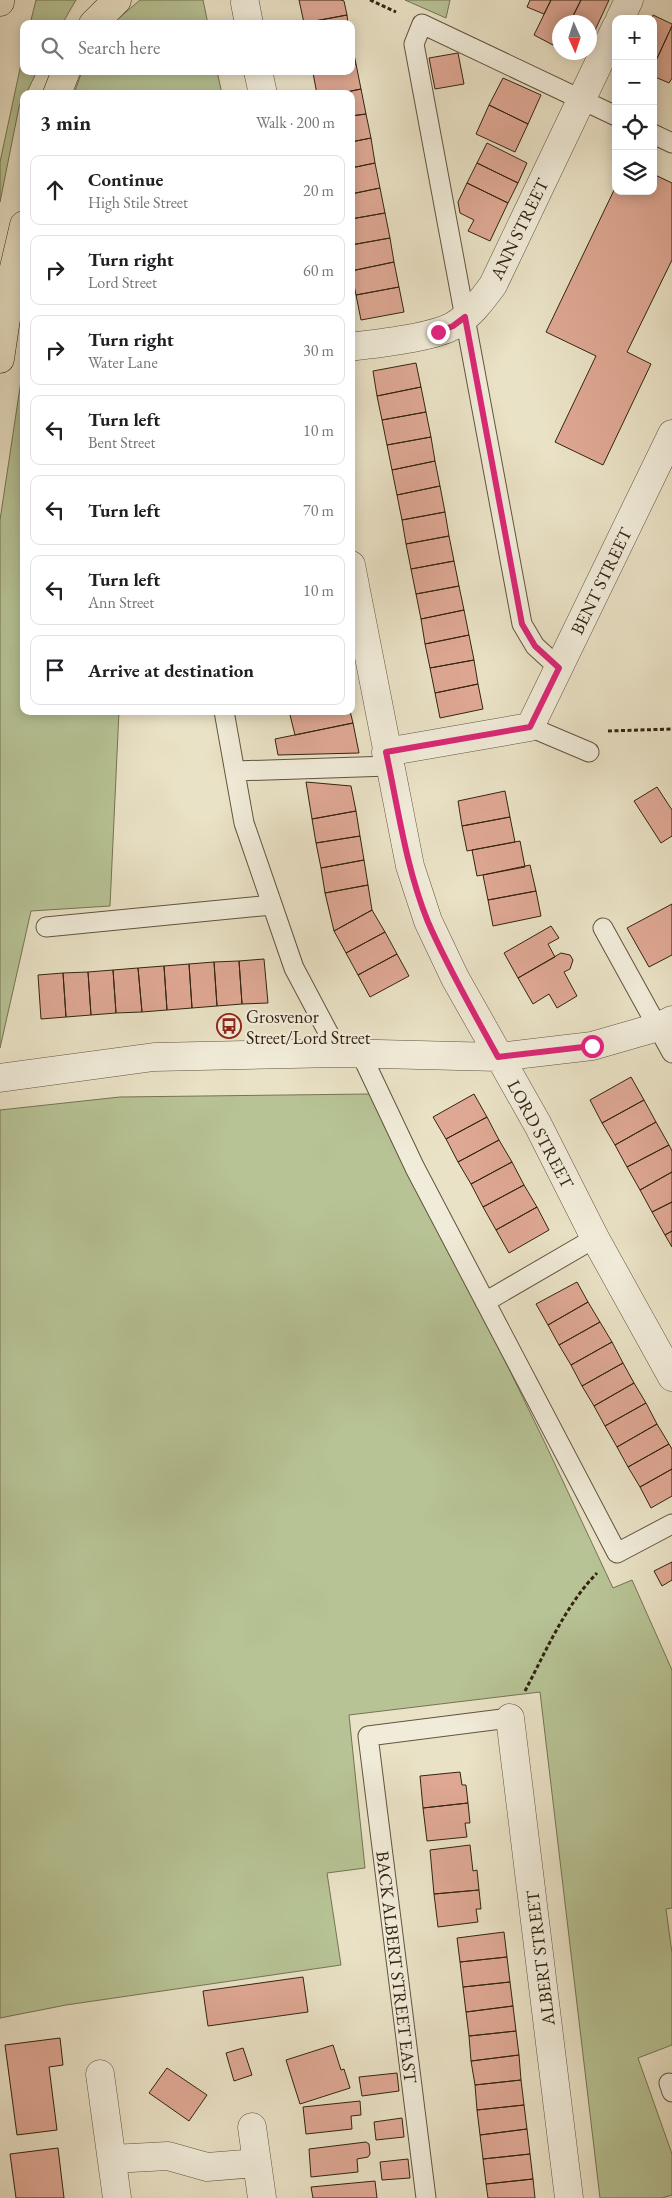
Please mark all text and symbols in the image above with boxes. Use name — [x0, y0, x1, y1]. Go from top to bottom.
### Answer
north arrow — [552, 15, 597, 60]
map controls — [612, 15, 657, 195]
button: + — [612, 15, 657, 60]
search box — [20, 20, 355, 75]
icon: search — [38, 34, 66, 62]
text: Search here — [78, 35, 160, 60]
button: − — [612, 60, 657, 105]
button: locate — [612, 105, 657, 150]
text: 3 min — [40, 109, 91, 136]
text: Walk · 200 m — [256, 112, 335, 133]
button: layers — [612, 150, 657, 195]
text: Continue — [88, 167, 163, 192]
street label: ANN STREET — [484, 174, 554, 284]
icon: ahead — [41, 176, 69, 204]
text: 20 m — [303, 180, 334, 201]
text: High Stile Street — [88, 192, 188, 213]
text: Turn right — [88, 247, 174, 272]
icon: right — [41, 256, 69, 284]
text: 60 m — [303, 260, 334, 281]
text: Lord Street — [88, 272, 157, 293]
route end — [427, 321, 450, 344]
text: Turn right — [88, 327, 174, 352]
icon: right — [41, 336, 69, 364]
text: 30 m — [303, 340, 334, 361]
text: Water Lane — [88, 352, 158, 373]
text: Turn left — [88, 407, 160, 432]
icon: left — [41, 416, 69, 444]
text: 10 m — [303, 420, 334, 441]
text: Bent Street — [88, 432, 155, 453]
icon: left — [41, 496, 69, 524]
text: Turn left — [88, 498, 160, 523]
text: 70 m — [303, 500, 334, 521]
street label: BENT STREET — [565, 523, 637, 638]
text: Turn left — [88, 567, 160, 592]
icon: left — [41, 576, 69, 604]
text: 10 m — [303, 580, 334, 601]
text: Ann Street — [88, 592, 154, 613]
icon: arrive — [41, 656, 69, 684]
text: Arrive at destination — [88, 658, 254, 683]
place label: Grosvenor Street/Lord Street — [246, 1005, 371, 1049]
bus stop icon: Grosvenor Street/Lord Street — [216, 1013, 242, 1039]
route start — [581, 1035, 604, 1058]
street label: LORD STREET — [503, 1076, 580, 1193]
street label: BACK ALBERT STREET EAST — [371, 1850, 423, 2085]
street label: ALBERT STREET — [520, 1888, 560, 2028]

